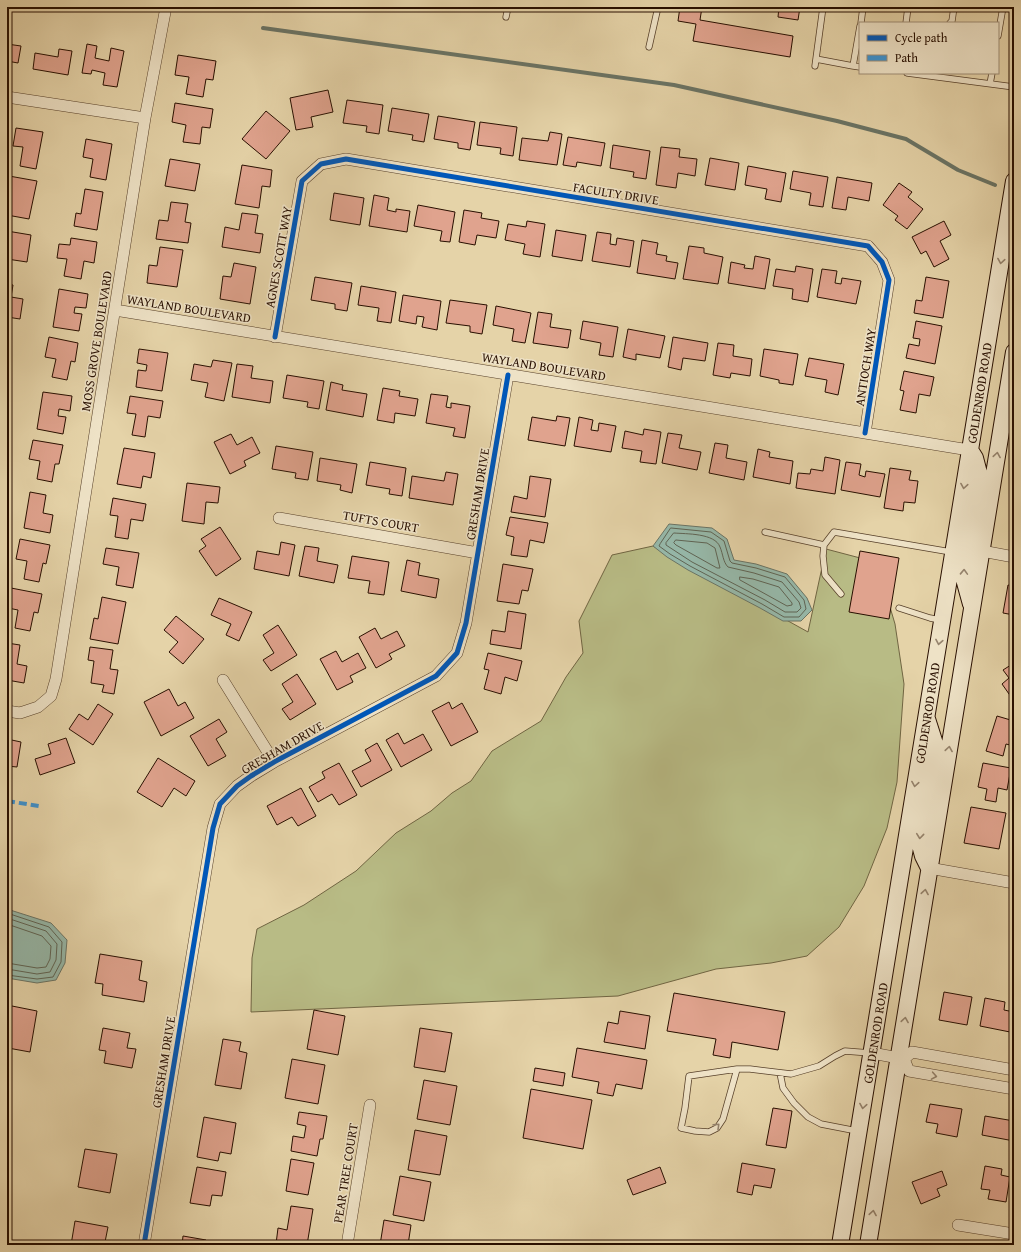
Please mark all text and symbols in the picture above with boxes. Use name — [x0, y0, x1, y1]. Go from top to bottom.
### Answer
legend — [859, 22, 999, 74]
text: Cycle path — [895, 29, 948, 46]
text: Path — [895, 49, 918, 66]
street label: FACULTY DRIVE — [572, 177, 661, 210]
street label: AGNES SCOTT WAY — [260, 205, 297, 309]
one-way arrow — [997, 258, 1006, 264]
street label: MOSS GROVE BOULEVARD — [76, 269, 117, 413]
street label: WAYLAND BOULEVARD — [126, 289, 252, 328]
street label: ANTIOCH WAY — [850, 327, 881, 407]
street label: GOLDENROD ROAD — [962, 341, 997, 445]
street label: WAYLAND BOULEVARD — [481, 347, 607, 386]
street label: GRESHAM DRIVE — [461, 446, 494, 541]
one-way arrow — [992, 452, 1001, 458]
one-way arrow — [960, 483, 969, 489]
street label: TUFTS COURT — [341, 505, 421, 538]
one-way arrow — [960, 569, 969, 575]
one-way arrow — [935, 639, 944, 645]
street label: GOLDENROD ROAD — [910, 661, 945, 765]
street label: GRESHAM DRIVE — [237, 716, 327, 779]
one-way arrow — [944, 746, 953, 753]
one-way arrow — [911, 781, 920, 787]
one-way arrow — [916, 833, 925, 839]
one-way arrow — [921, 888, 929, 895]
street label: GOLDENROD ROAD — [858, 981, 893, 1085]
street label: GRESHAM DRIVE — [147, 1014, 180, 1109]
one-way arrow — [900, 1017, 909, 1023]
one-way arrow — [931, 1071, 938, 1079]
one-way arrow — [859, 1103, 868, 1109]
street label: PEAR TREE COURT — [328, 1121, 363, 1224]
one-way arrow — [712, 1123, 720, 1130]
one-way arrow — [869, 1210, 877, 1216]

